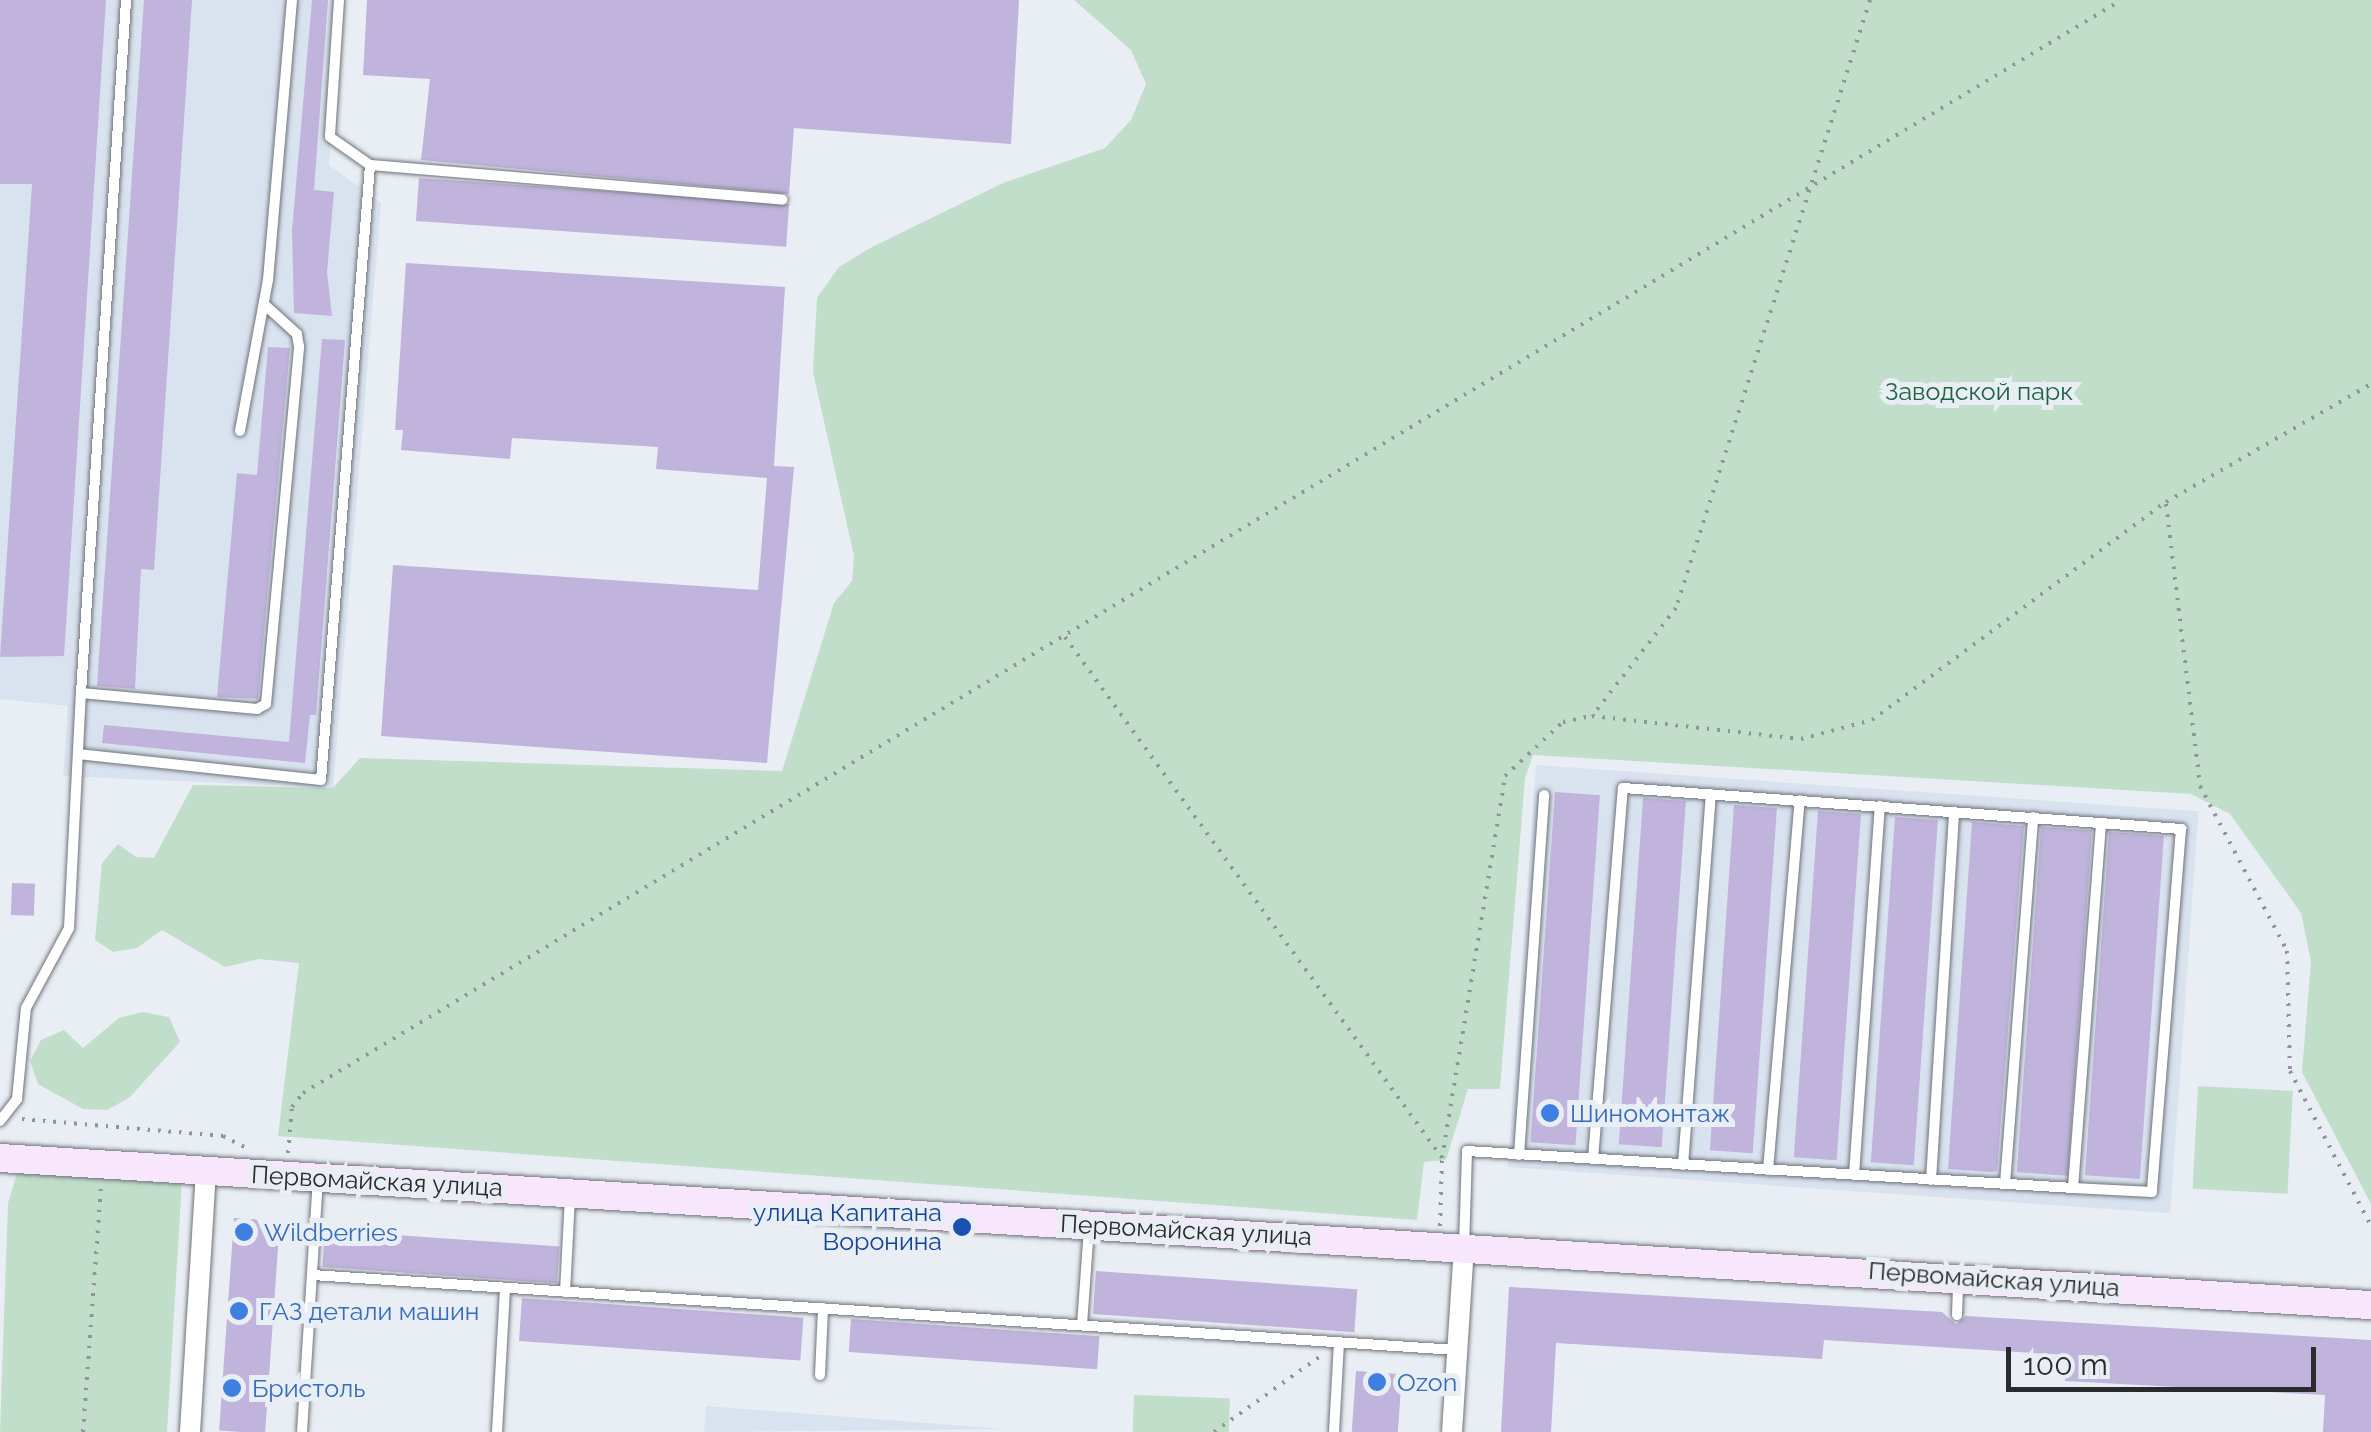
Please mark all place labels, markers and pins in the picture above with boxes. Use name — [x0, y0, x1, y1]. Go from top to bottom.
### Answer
place label: Шиномонтаж — [1570, 1098, 1730, 1128]
marker: Шиномонтаж — [1539, 1102, 1561, 1124]
place label: улица Капитана Воронина — [753, 1198, 942, 1257]
marker: улица Капитана Воронина — [951, 1216, 973, 1238]
place label: Wildberries — [264, 1217, 398, 1247]
marker: Wildberries — [233, 1221, 255, 1243]
place label: ГАЗ детали машин — [259, 1296, 479, 1326]
marker: ГАЗ детали машин — [228, 1300, 250, 1322]
place label: Ozon — [1397, 1367, 1457, 1397]
marker: Ozon — [1366, 1371, 1388, 1393]
place label: Бристоль — [252, 1373, 366, 1403]
marker: Бристоль — [221, 1377, 243, 1399]

